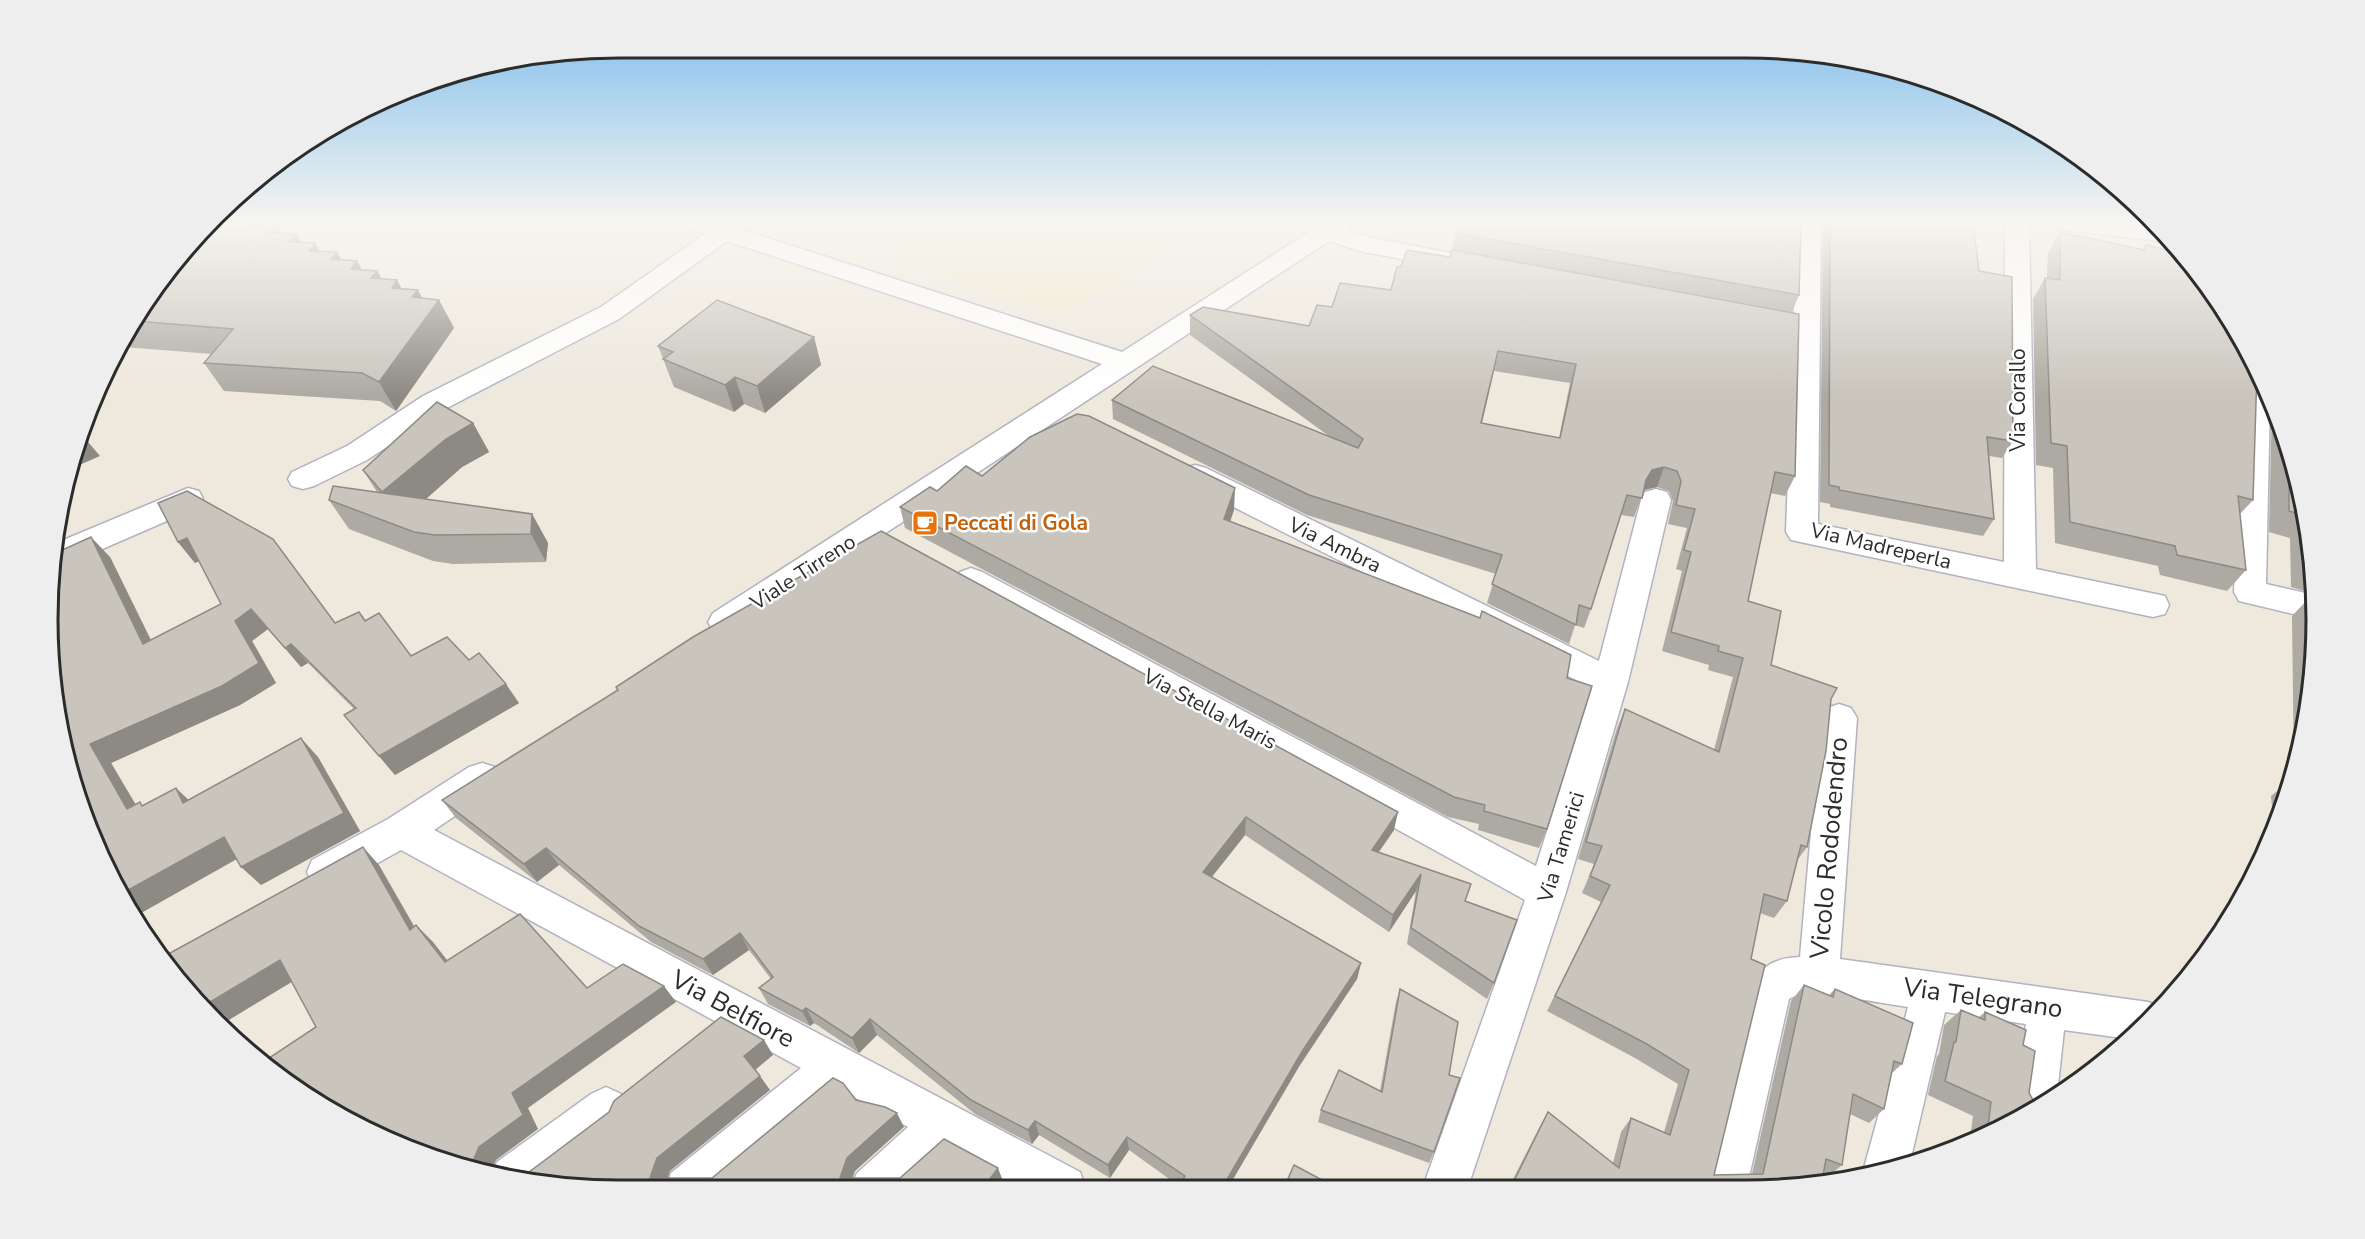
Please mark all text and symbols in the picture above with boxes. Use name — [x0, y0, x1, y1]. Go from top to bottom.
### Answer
street label: Via Corallo — [2004, 348, 2032, 453]
cafe icon: Peccati di Gola — [910, 508, 940, 538]
place label: Peccati di Gola — [944, 509, 1088, 537]
street label: Via Ambra — [1283, 510, 1386, 579]
street label: Via Madreperla — [1807, 516, 1954, 576]
street label: Viale Tirreno — [744, 527, 861, 617]
street label: Via Stella Maris — [1137, 661, 1282, 756]
street label: Vicolo Rododendro — [1802, 736, 1856, 961]
street label: Via Tamerici — [1531, 788, 1591, 907]
street label: Via Belfiore — [664, 961, 801, 1056]
street label: Via Telegrano — [1900, 969, 2065, 1027]

